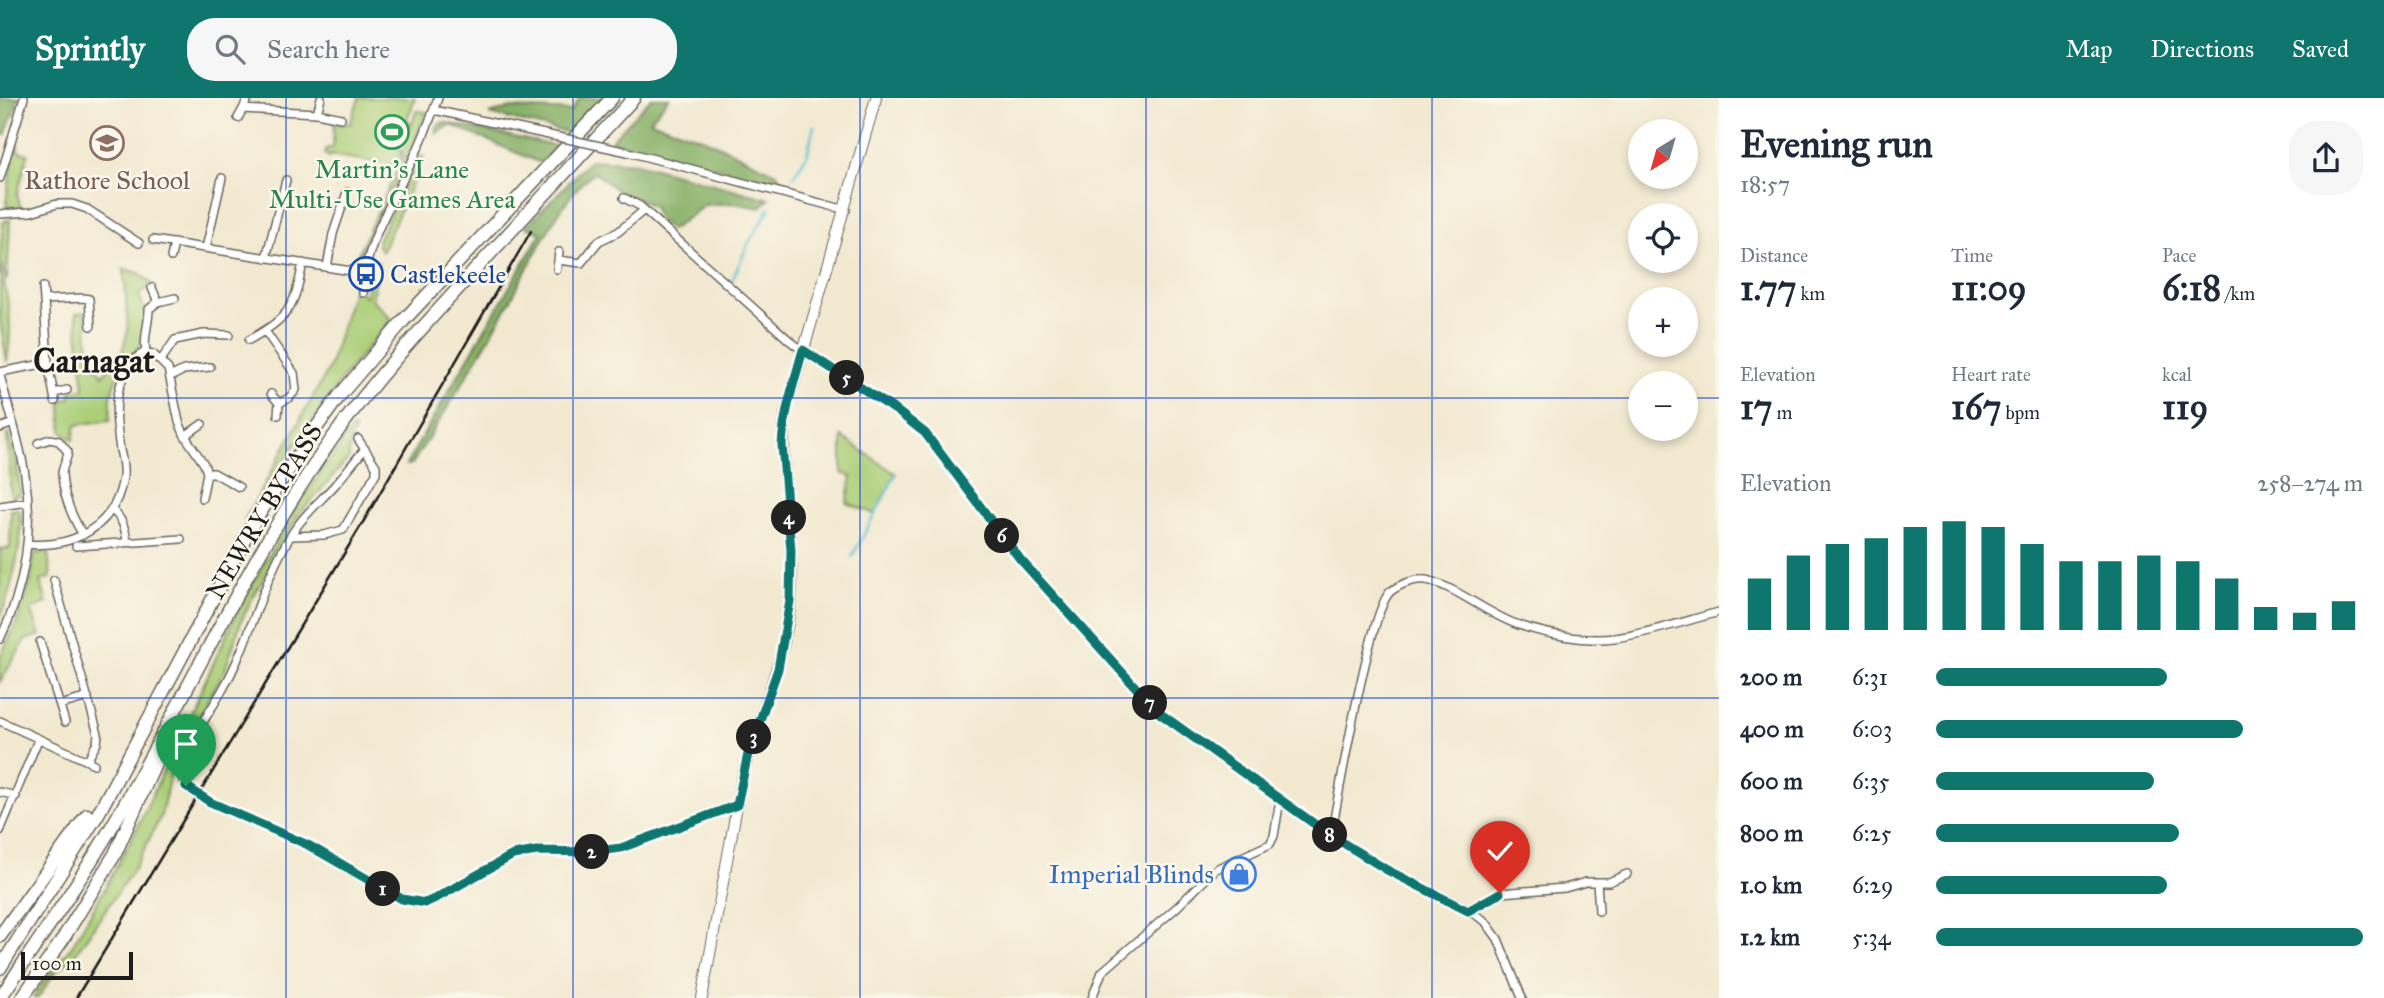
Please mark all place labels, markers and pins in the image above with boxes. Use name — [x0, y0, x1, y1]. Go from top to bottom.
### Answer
sports icon: Martin's Lane Multi-Use Games Area — [373, 113, 411, 151]
school or university icon: Rathore School — [88, 124, 126, 162]
place label: Martin's Lane Multi-Use Games Area — [269, 153, 515, 215]
place label: Rathore School — [24, 164, 190, 196]
bus stop icon: Castlekeele — [347, 255, 385, 293]
place label: Castlekeele — [390, 258, 507, 290]
pin: 5 — [830, 360, 864, 396]
pin: 4 — [772, 500, 806, 536]
pin: 6 — [984, 518, 1020, 554]
pin: 7 — [1132, 686, 1168, 720]
pin — [156, 714, 216, 786]
pin: 3 — [736, 720, 772, 754]
pin: 8 — [1312, 818, 1348, 852]
pin — [1470, 821, 1530, 893]
pin: 2 — [574, 834, 610, 870]
shop icon: Imperial Blinds — [1220, 855, 1258, 893]
place label: Imperial Blinds — [1049, 858, 1214, 890]
pin: 1 — [366, 872, 400, 906]

